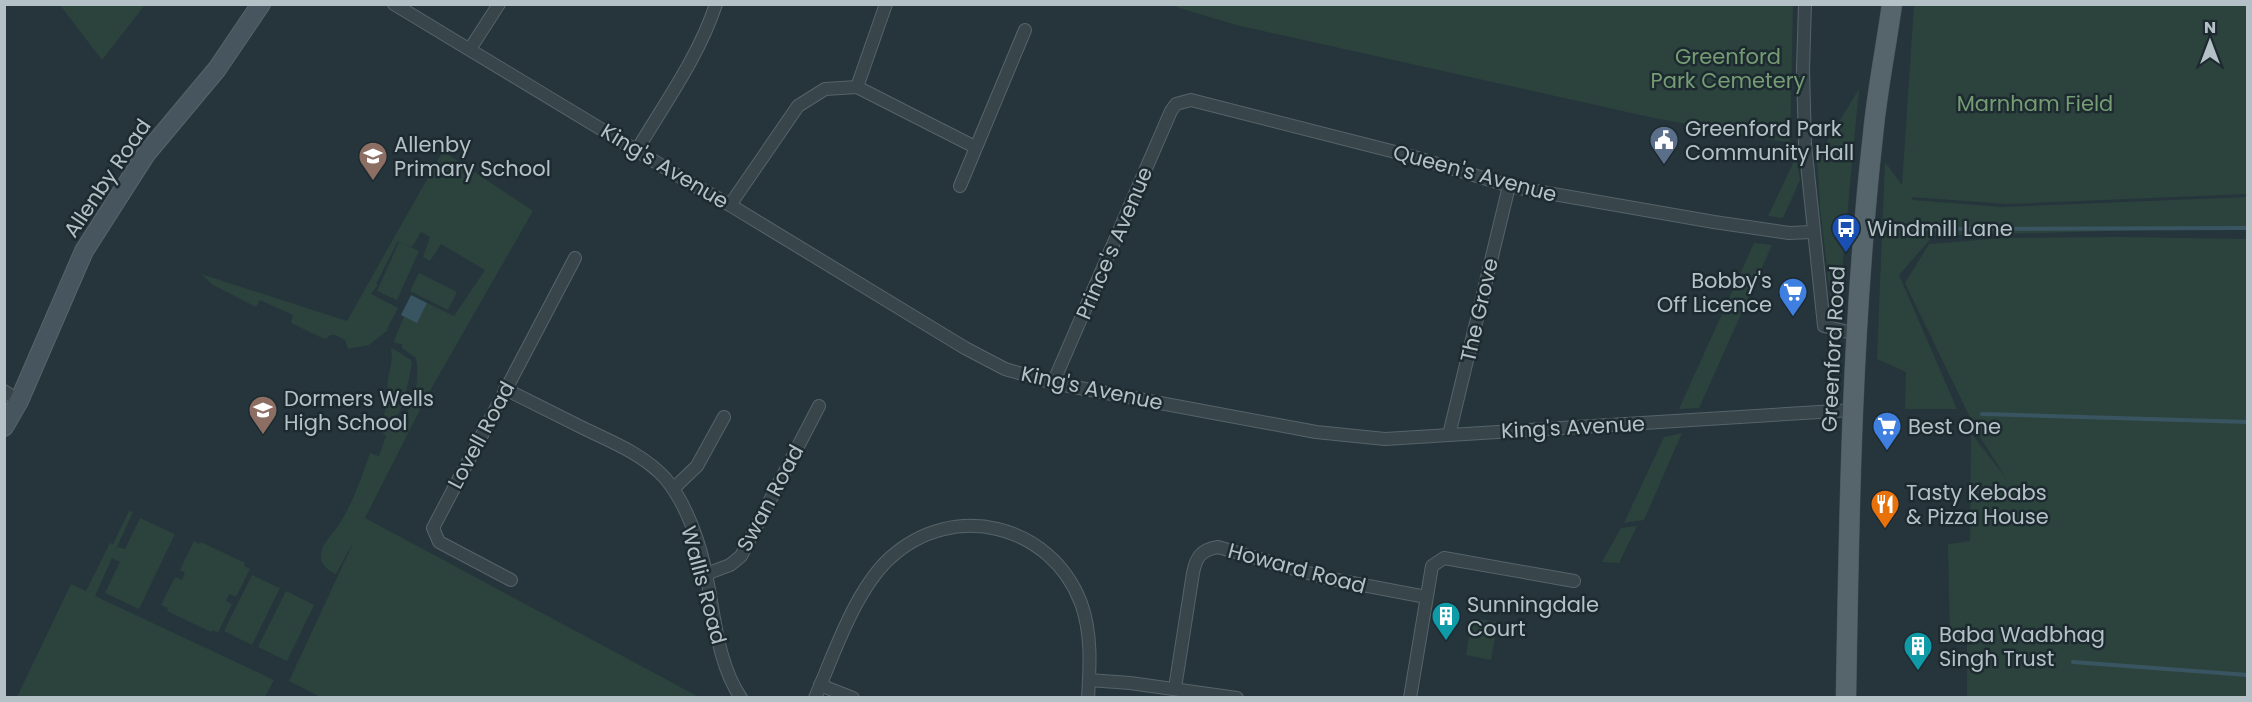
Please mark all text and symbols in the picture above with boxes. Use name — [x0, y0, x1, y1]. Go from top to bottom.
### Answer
north arrow — [2180, 12, 2240, 72]
text: N — [2204, 16, 2216, 39]
park label: Greenford Park Cemetery — [1651, 42, 1806, 95]
park label: Marnham Field — [1957, 89, 2113, 118]
street label: Allenby Road — [57, 113, 157, 243]
place label: Greenford Park Community Hall — [1685, 114, 1854, 167]
street label: King's Avenue — [596, 116, 734, 216]
public building icon: Greenford Park Community Hall — [1648, 124, 1680, 166]
place label: Allenby Primary School — [394, 130, 551, 183]
street label: Queen's Avenue — [1390, 137, 1560, 209]
school or university icon: Allenby Primary School — [357, 140, 389, 182]
street label: Prince's Avenue — [1069, 162, 1159, 324]
bus stop icon: Windmill Lane — [1830, 212, 1862, 254]
place label: Windmill Lane — [1867, 214, 2013, 243]
street label: The Grove — [1453, 255, 1505, 365]
street label: Greenford Road — [1814, 265, 1852, 433]
place label: Bobby's Off Licence — [1657, 266, 1772, 319]
supermarket icon: Bobby's Off Licence — [1777, 276, 1809, 318]
street label: King's Avenue — [1018, 359, 1166, 417]
street label: Lovell Road — [441, 376, 521, 494]
place label: Dormers Wells High School — [284, 384, 434, 437]
school or university icon: Dormers Wells High School — [247, 394, 279, 436]
street label: King's Avenue — [1500, 409, 1646, 445]
supermarket icon: Best One — [1871, 410, 1903, 452]
place label: Best One — [1908, 412, 2001, 441]
street label: Swan Road — [730, 439, 810, 557]
place label: Tasty Kebabs & Pizza House — [1906, 478, 2049, 531]
restaurant icon: Tasty Kebabs & Pizza House — [1869, 488, 1901, 530]
street label: Wallis Road — [674, 523, 734, 647]
street label: Howard Road — [1225, 536, 1369, 600]
place label: Sunningdale Court — [1467, 590, 1599, 643]
building icon: Sunningdale Court — [1430, 600, 1462, 642]
place label: Baba Wadbhag Singh Trust — [1939, 620, 2105, 673]
building icon: Baba Wadbhag Singh Trust — [1902, 630, 1934, 672]

